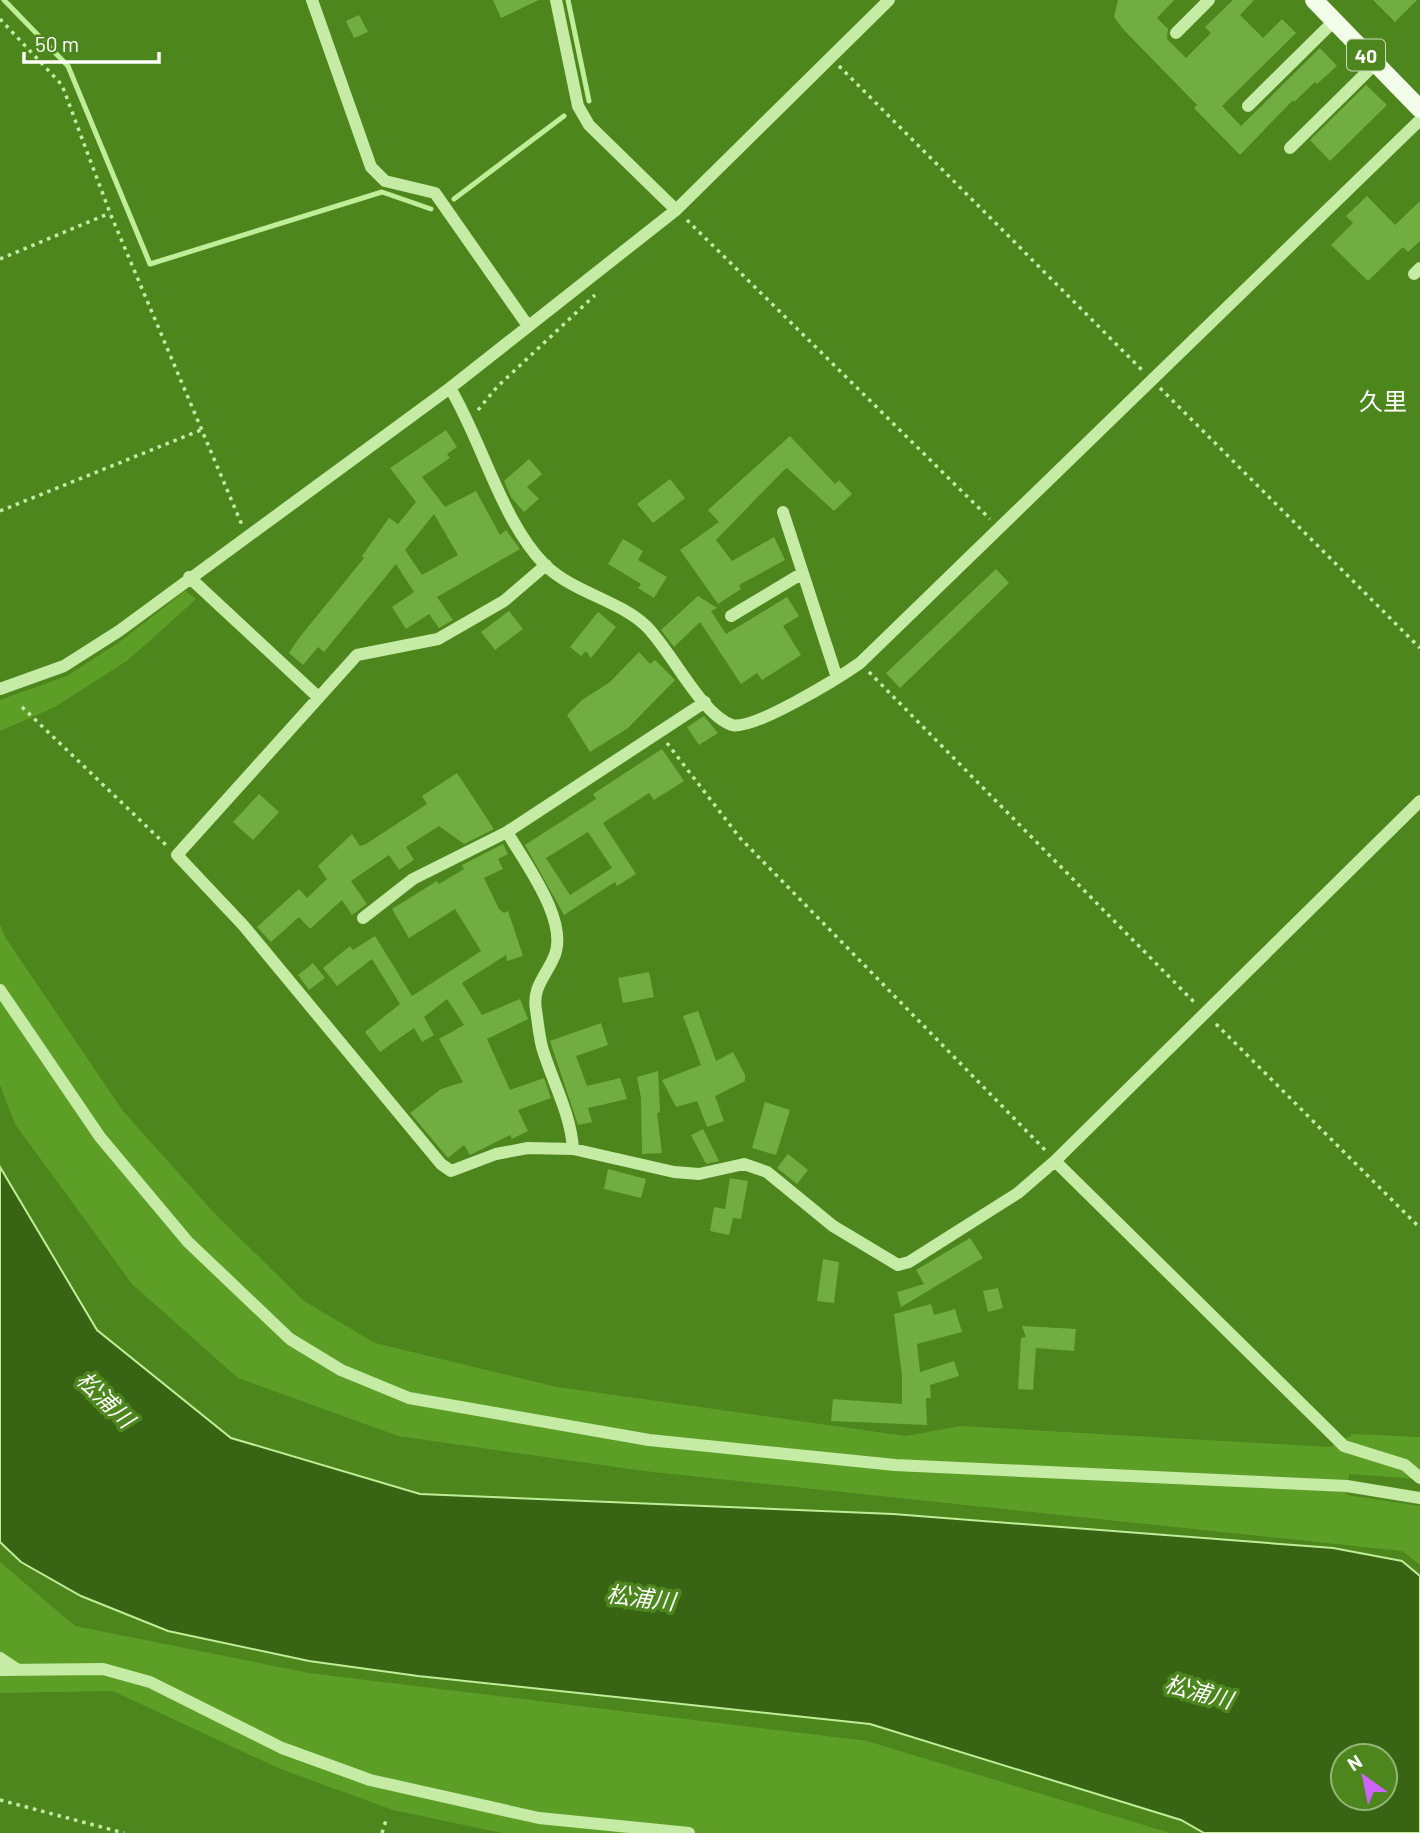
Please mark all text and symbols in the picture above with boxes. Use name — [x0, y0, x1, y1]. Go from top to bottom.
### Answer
scale bar — [24, 21, 159, 65]
text: 50 m — [35, 31, 79, 56]
road number: 40 — [1347, 40, 1385, 70]
district label: 久里 — [1359, 386, 1407, 415]
water label: 松浦川 — [71, 1365, 143, 1435]
water label: 松浦川 — [605, 1579, 680, 1615]
water label: 松浦川 — [1162, 1669, 1239, 1714]
north arrow — [1329, 1742, 1399, 1812]
text: N — [1343, 1749, 1366, 1775]

